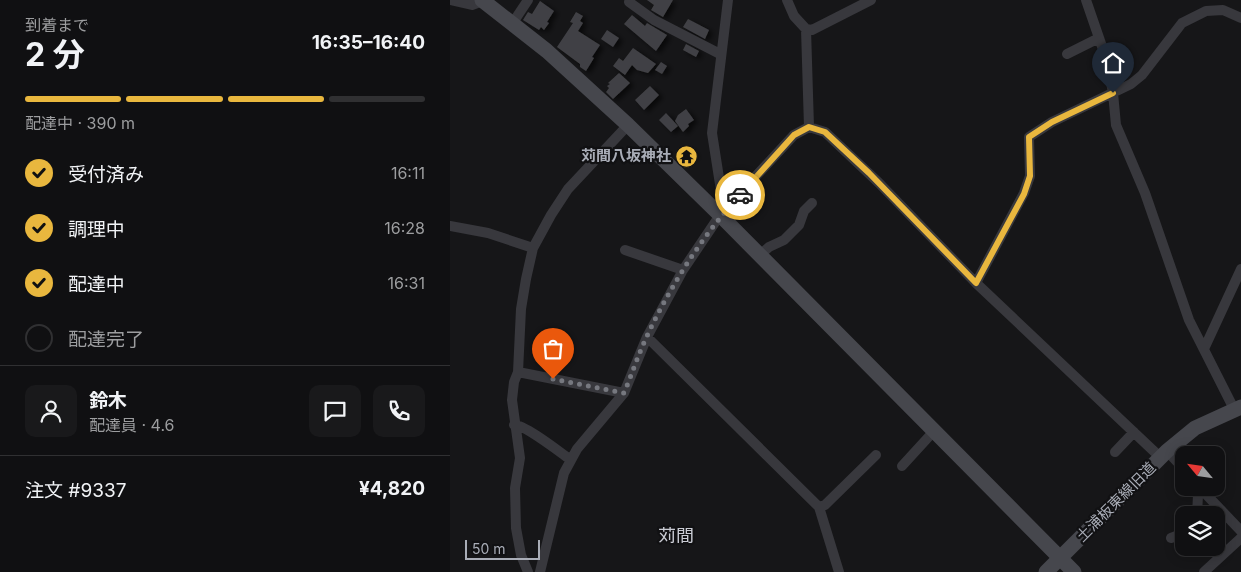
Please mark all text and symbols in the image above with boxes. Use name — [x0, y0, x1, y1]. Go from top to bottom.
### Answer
text: 到着まで — [25, 15, 89, 35]
text: 16:35–16:40 — [312, 31, 425, 54]
text: 2 分 — [25, 35, 85, 74]
pin — [1092, 42, 1134, 93]
icon: home — [1099, 49, 1127, 77]
text: 配達中 · 390 m — [25, 113, 135, 133]
temple icon: 苅間八坂神社 — [675, 144, 699, 168]
place label: 苅間八坂神社 — [581, 146, 671, 165]
icon: check — [25, 159, 53, 187]
text: 受付済み — [68, 163, 144, 186]
text: 16:11 — [391, 163, 425, 183]
courier — [715, 170, 765, 220]
icon: car — [726, 181, 754, 209]
icon: check — [25, 214, 53, 242]
text: 調理中 — [68, 218, 125, 241]
text: 16:28 — [384, 218, 425, 238]
icon: check — [25, 269, 53, 297]
text: 配達中 — [68, 273, 125, 296]
text: 16:31 — [388, 273, 425, 293]
text: 配達完了 — [68, 328, 144, 351]
pin — [532, 328, 574, 379]
icon: bag — [539, 335, 567, 363]
button: person — [25, 385, 77, 437]
button: chat — [309, 385, 361, 437]
button: phone — [373, 385, 425, 437]
text: 鈴木 — [89, 389, 127, 412]
text: 配達員 · 4.6 — [89, 415, 175, 435]
north arrow — [1175, 446, 1225, 496]
map controls — [1175, 446, 1225, 556]
street label: 土浦板東線旧道 — [1072, 458, 1159, 545]
text: ¥4,820 — [359, 477, 425, 500]
text: 注文 #9337 — [25, 479, 126, 502]
button: layers — [1175, 506, 1225, 556]
district label: 苅間 — [658, 525, 694, 546]
scale bar — [465, 537, 540, 560]
text: 50 m — [472, 540, 506, 557]

